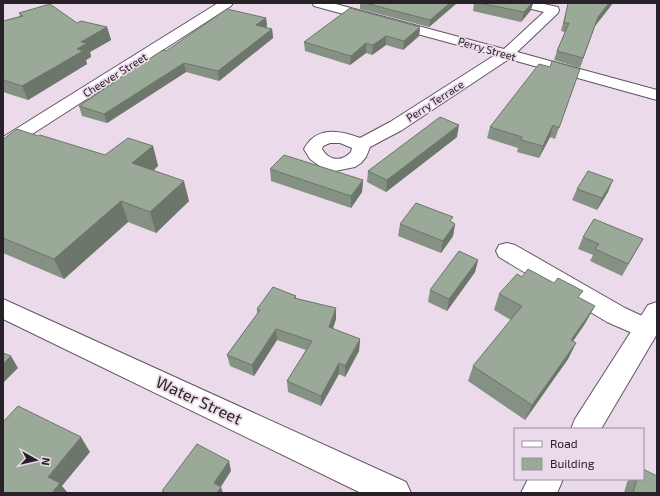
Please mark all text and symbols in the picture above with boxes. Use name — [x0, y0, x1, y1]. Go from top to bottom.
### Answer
street label: Perry Street — [457, 34, 518, 63]
street label: Cheever Street — [80, 50, 149, 100]
street label: Perry Terrace — [403, 77, 466, 124]
street label: Water Street — [153, 371, 245, 428]
legend — [514, 428, 644, 480]
text: Road — [550, 436, 578, 450]
north arrow — [16, 440, 56, 480]
text: Building — [550, 456, 595, 470]
text: N — [39, 457, 53, 466]

